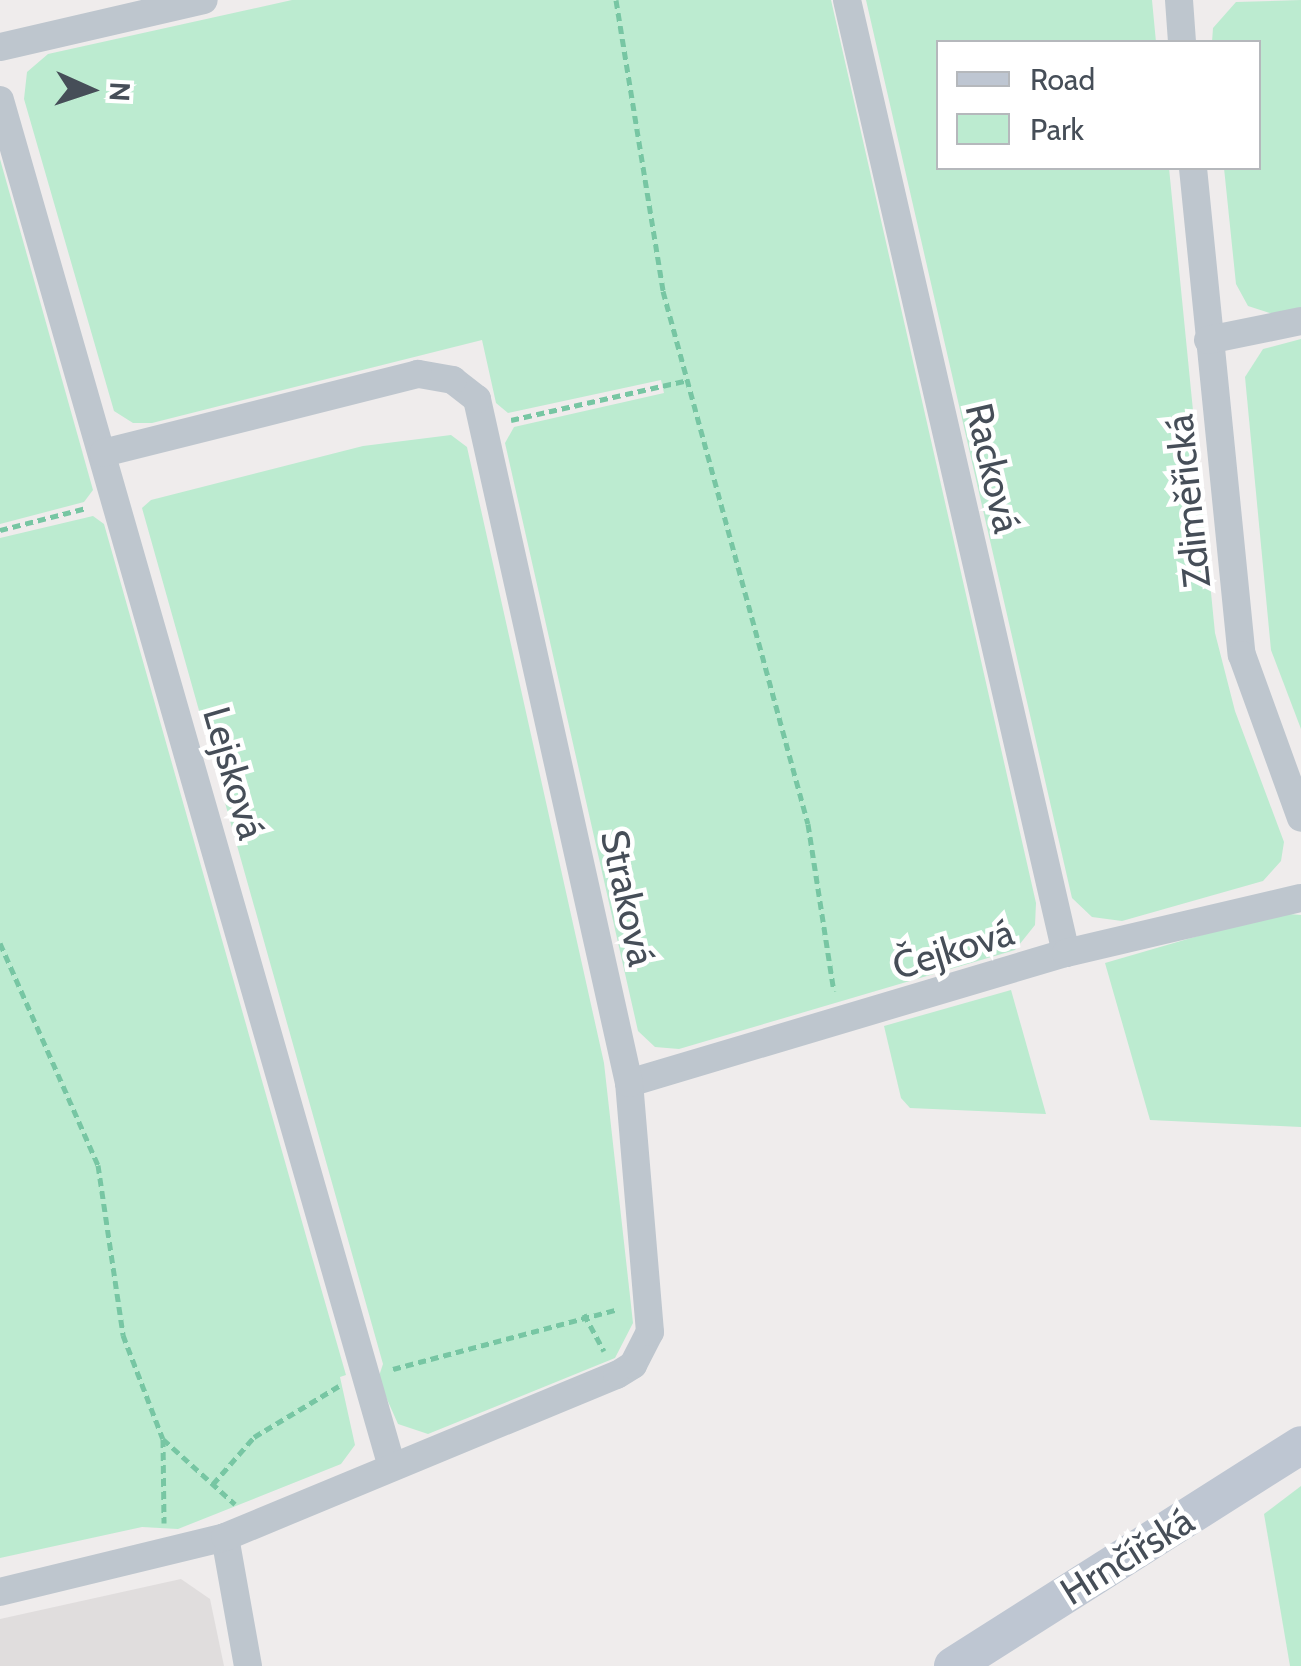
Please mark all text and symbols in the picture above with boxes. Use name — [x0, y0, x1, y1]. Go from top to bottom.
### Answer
north arrow — [40, 40, 140, 140]
legend — [936, 40, 1261, 170]
text: Road — [1030, 61, 1095, 98]
text: N — [102, 81, 137, 102]
text: Park — [1030, 111, 1084, 148]
street label: Racková — [956, 399, 1030, 537]
street label: Zdiměřická — [1156, 412, 1220, 590]
street label: Lejsková — [193, 702, 275, 844]
street label: Straková — [591, 826, 665, 970]
street label: Čejková — [887, 909, 1019, 989]
street label: Hrnčířská — [1052, 1497, 1202, 1615]

